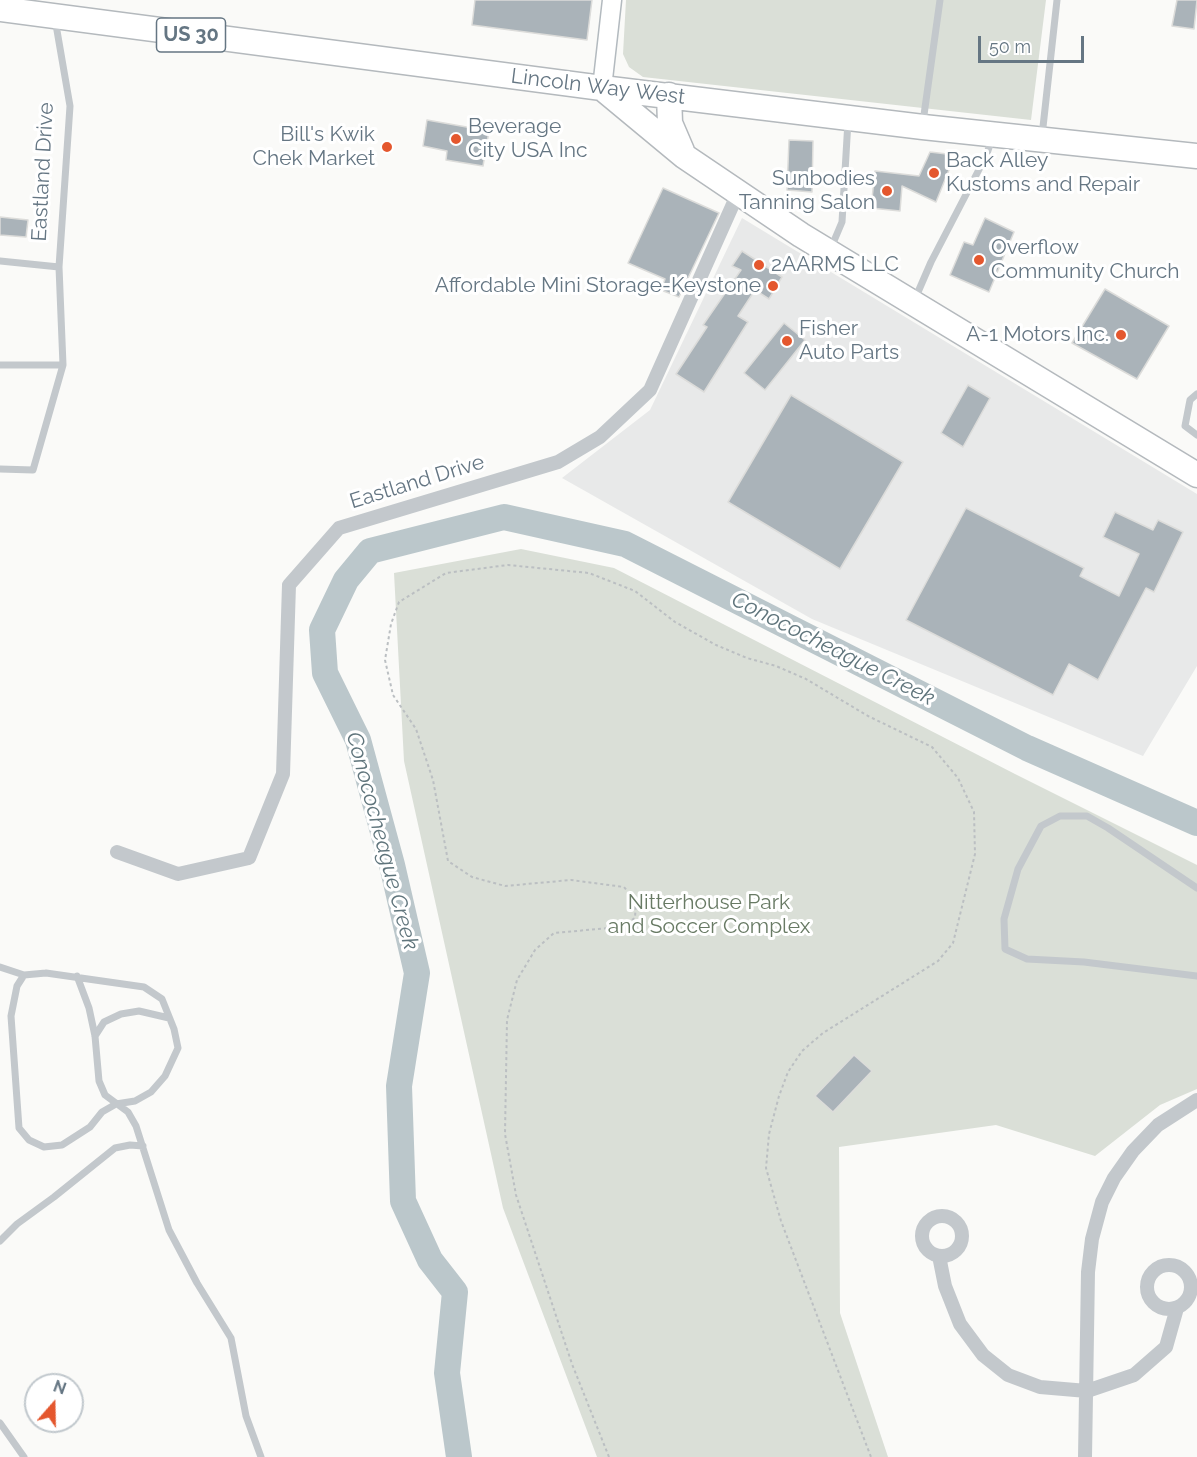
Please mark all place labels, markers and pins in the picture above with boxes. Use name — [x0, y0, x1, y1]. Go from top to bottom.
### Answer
place label: Beverage City USA Inc — [468, 114, 588, 164]
place label: Bill's Kwik Chek Market — [253, 122, 375, 172]
marker: Beverage City USA Inc — [449, 132, 463, 146]
marker: Bill's Kwik Chek Market — [380, 140, 394, 154]
place label: Back Alley Kustoms and Repair — [946, 148, 1140, 198]
place label: Sunbodies Tanning Salon — [739, 166, 875, 216]
marker: Back Alley Kustoms and Repair — [927, 166, 941, 180]
marker: Sunbodies Tanning Salon — [880, 184, 894, 198]
place label: Overflow Community Church — [991, 235, 1179, 285]
place label: 2AARMS LLC — [771, 252, 899, 278]
marker: Overflow Community Church — [972, 253, 986, 267]
marker: 2AARMS LLC — [752, 258, 766, 272]
place label: Affordable Mini Storage-Keystone — [435, 273, 761, 299]
marker: Affordable Mini Storage-Keystone — [766, 279, 780, 293]
place label: Fisher Auto Parts — [799, 316, 899, 366]
place label: A-1 Motors Inc. — [966, 322, 1109, 348]
marker: A-1 Motors Inc. — [1114, 328, 1128, 342]
marker: Fisher Auto Parts — [780, 334, 794, 348]

